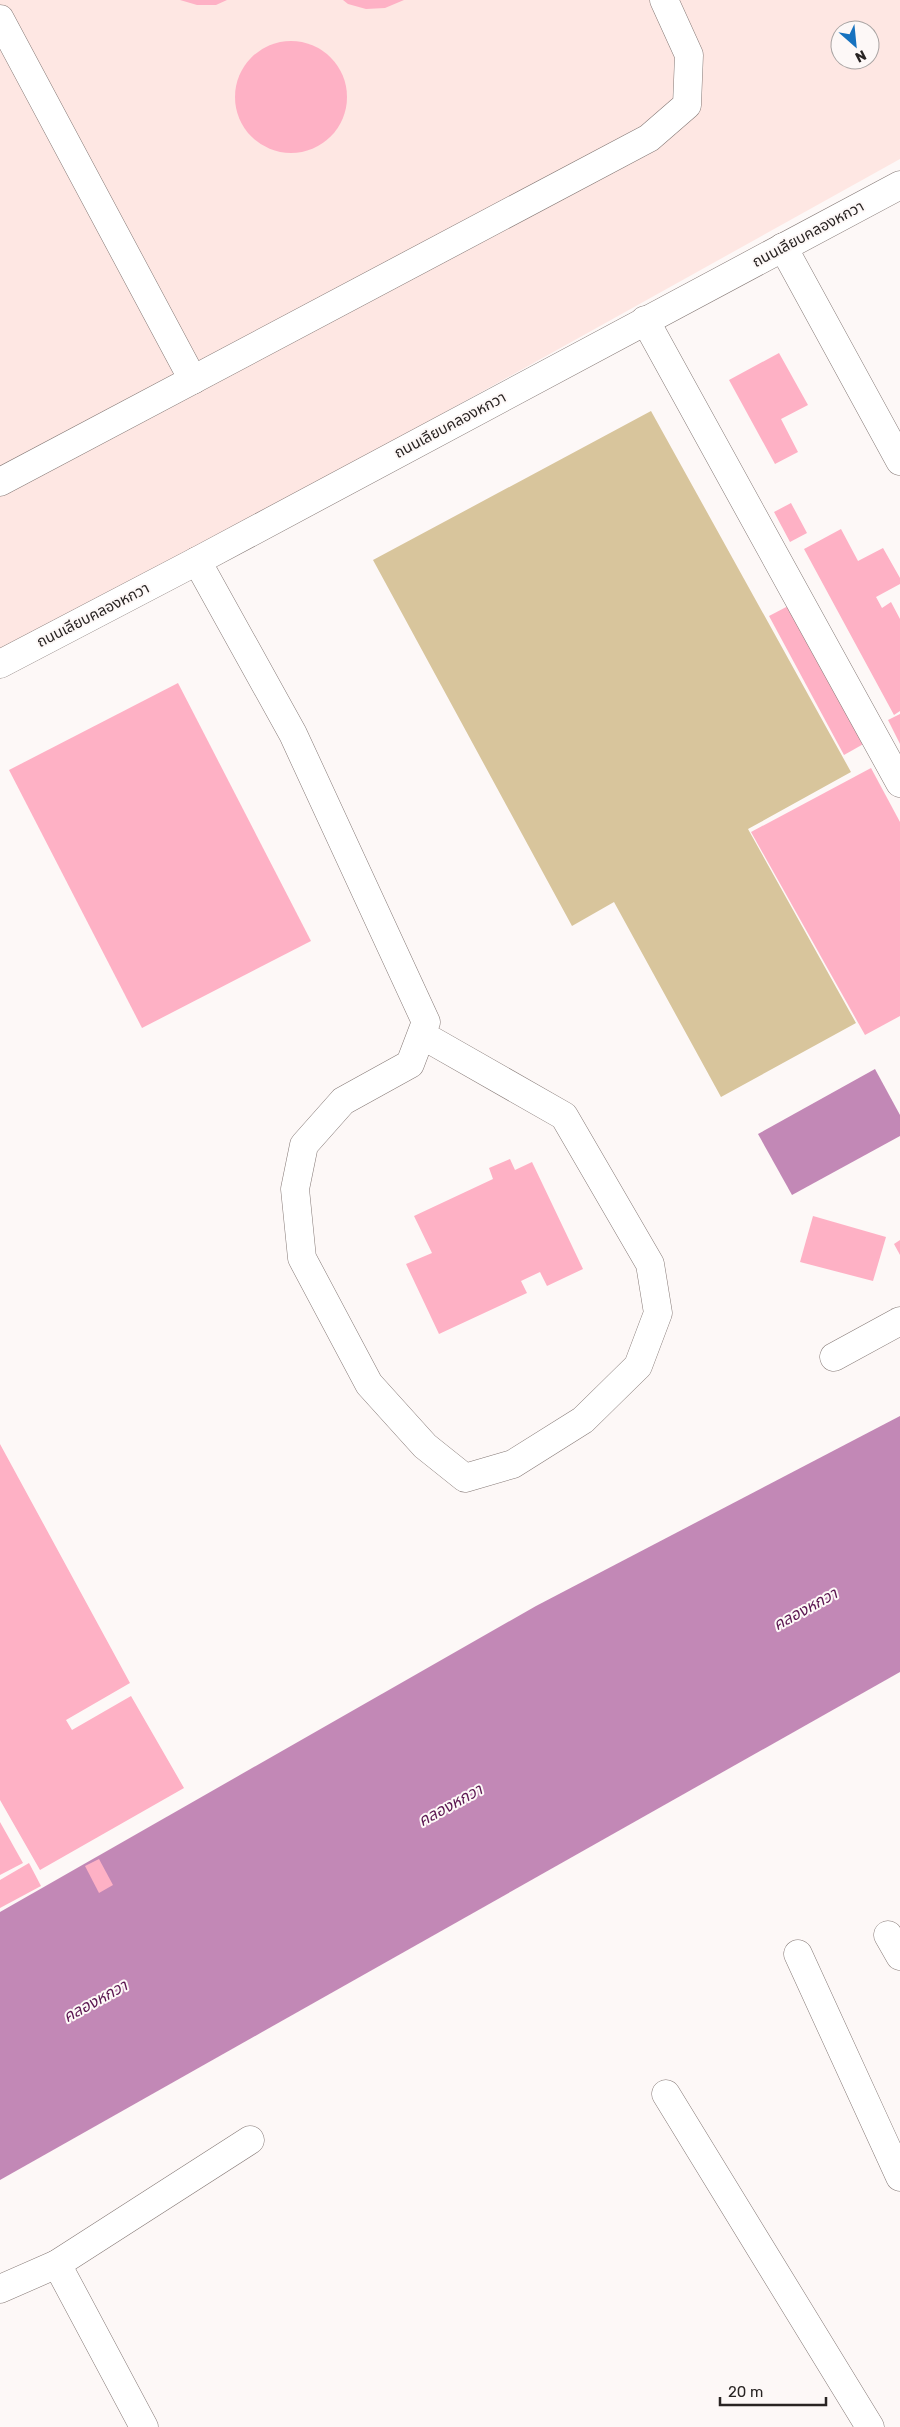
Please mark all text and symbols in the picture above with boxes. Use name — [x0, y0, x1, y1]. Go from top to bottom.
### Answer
north arrow — [830, 20, 880, 70]
text: N — [852, 46, 869, 66]
street label: ถนนเลียบคลองหกวา — [749, 197, 867, 271]
street label: ถนนเลียบคลองหกวา — [391, 388, 509, 462]
street label: ถนนเลียบคลองหกวา — [34, 579, 152, 651]
water label: คลองหกวา — [770, 1583, 842, 1634]
water label: คลองหกวา — [415, 1779, 487, 1830]
water label: คลองหกวา — [60, 1975, 132, 2026]
scale bar — [720, 2374, 826, 2406]
text: 20 m — [728, 2383, 763, 2401]

